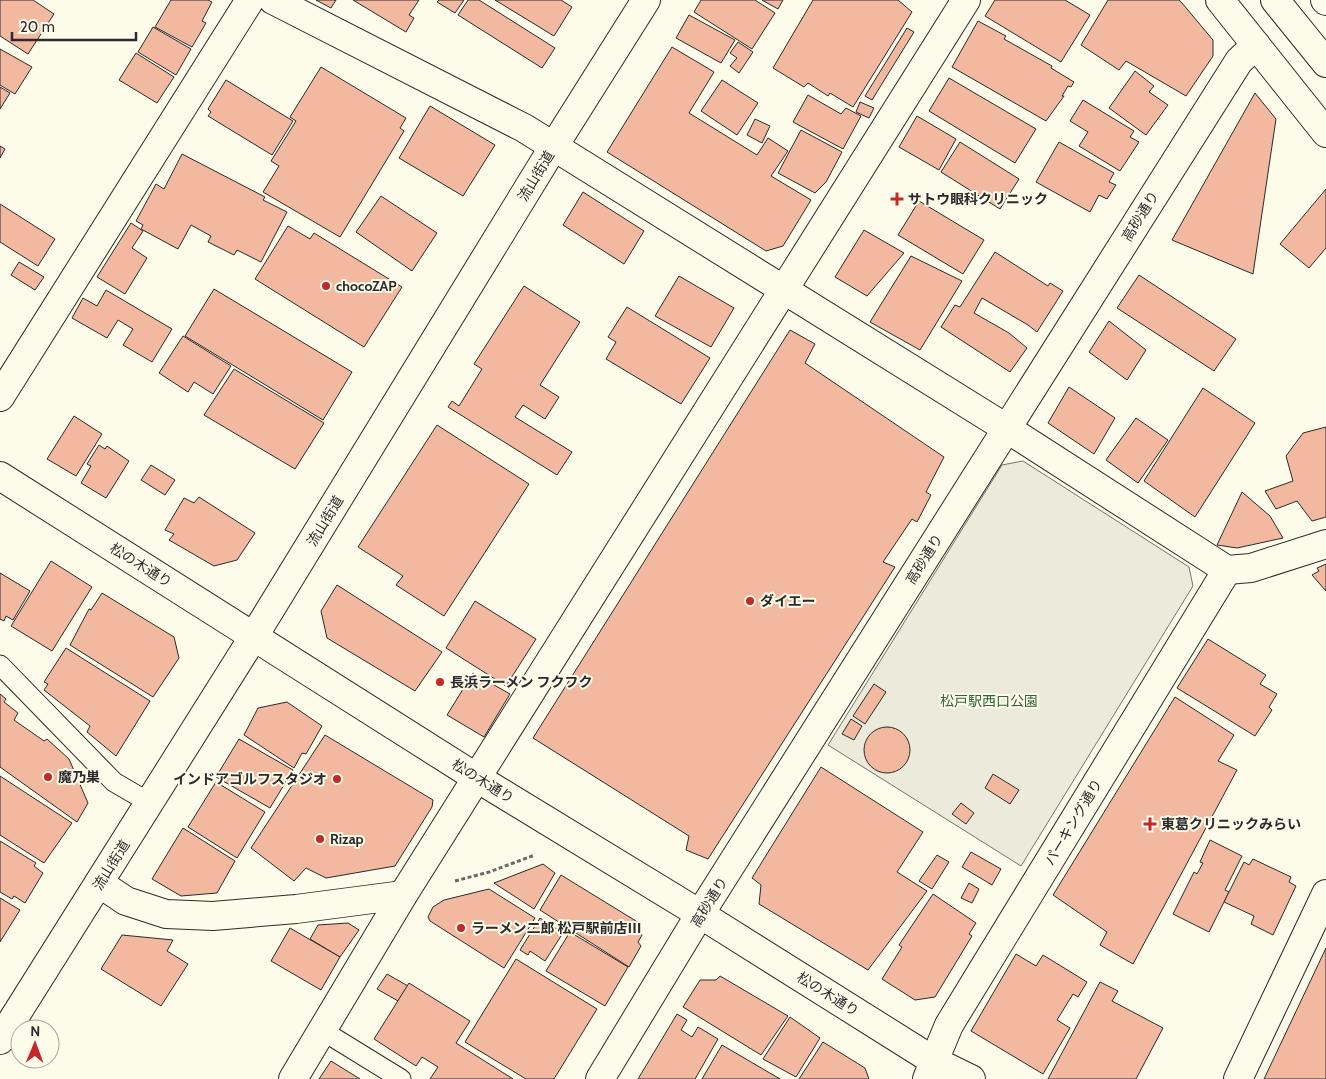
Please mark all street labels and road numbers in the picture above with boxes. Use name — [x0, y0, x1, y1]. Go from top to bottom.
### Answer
street label: 流山街道 — [514, 147, 558, 205]
street label: 高砂通り — [1118, 187, 1162, 245]
street label: 流山街道 — [303, 492, 347, 550]
street label: 高砂通り — [902, 530, 946, 588]
street label: 松の木通り — [107, 539, 175, 591]
street label: 松の木通り — [449, 755, 517, 807]
street label: パーキング通り — [1040, 776, 1106, 868]
street label: 流山街道 — [89, 836, 133, 894]
street label: 高砂通り — [687, 873, 731, 931]
street label: 松の木通り — [794, 968, 862, 1020]

